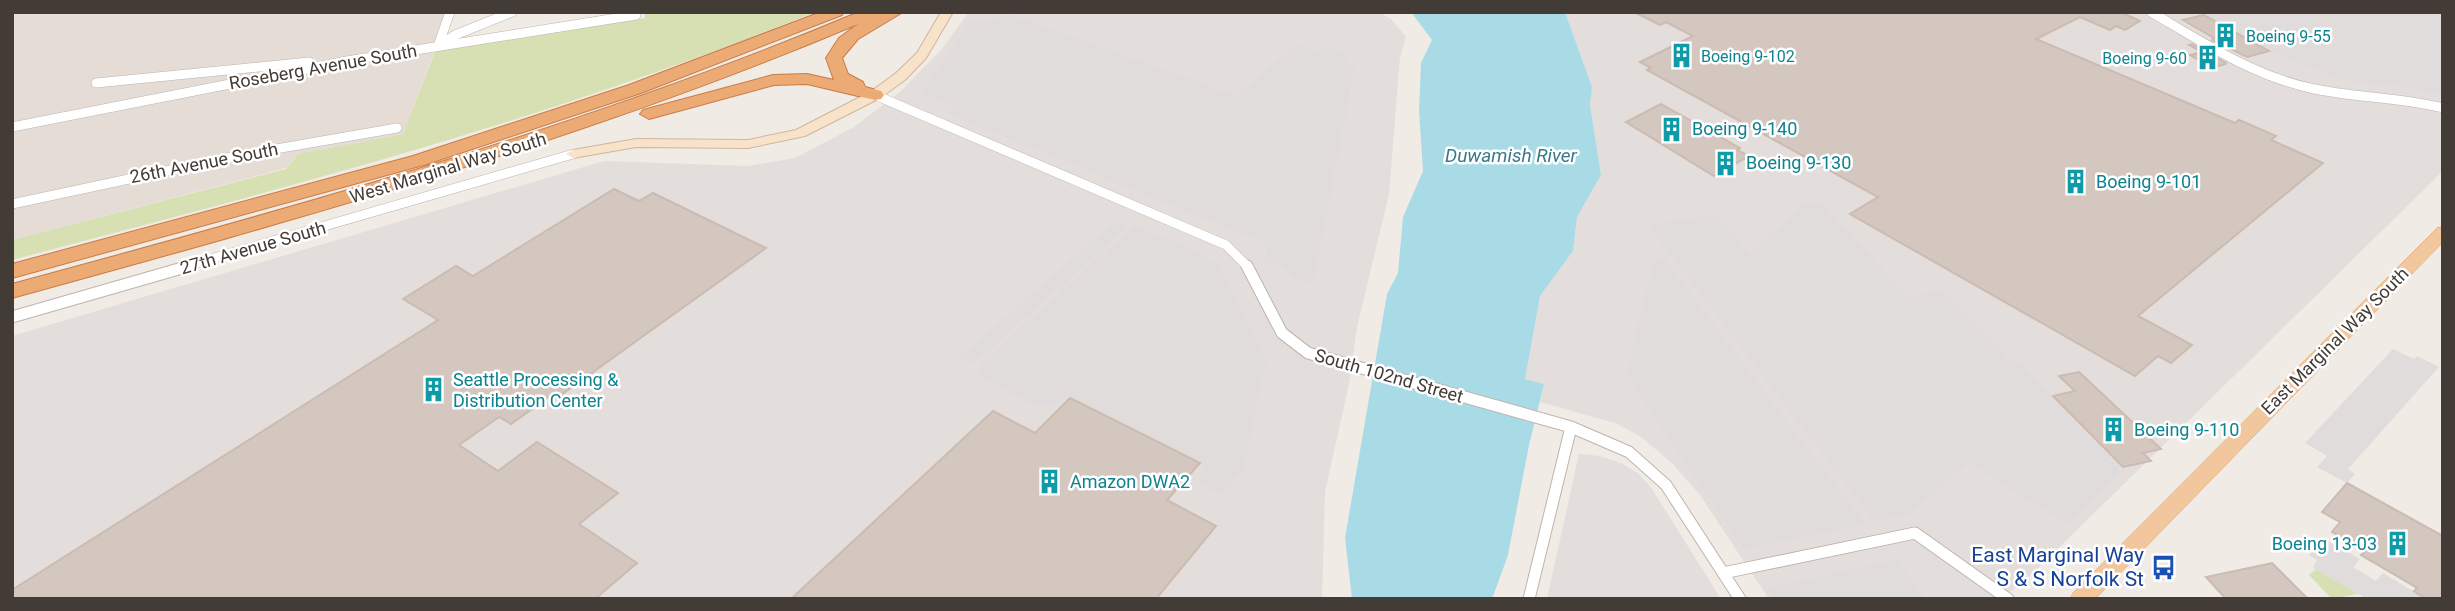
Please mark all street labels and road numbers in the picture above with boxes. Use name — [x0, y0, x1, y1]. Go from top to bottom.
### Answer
street label: Roseberg Avenue South — [227, 40, 418, 93]
street label: West Marginal Way South — [347, 128, 549, 207]
street label: 26th Avenue South — [128, 138, 280, 187]
street label: 27th Avenue South — [178, 217, 328, 278]
street label: East Marginal Way South — [2257, 263, 2412, 418]
street label: South 102nd Street — [1312, 344, 1466, 407]

